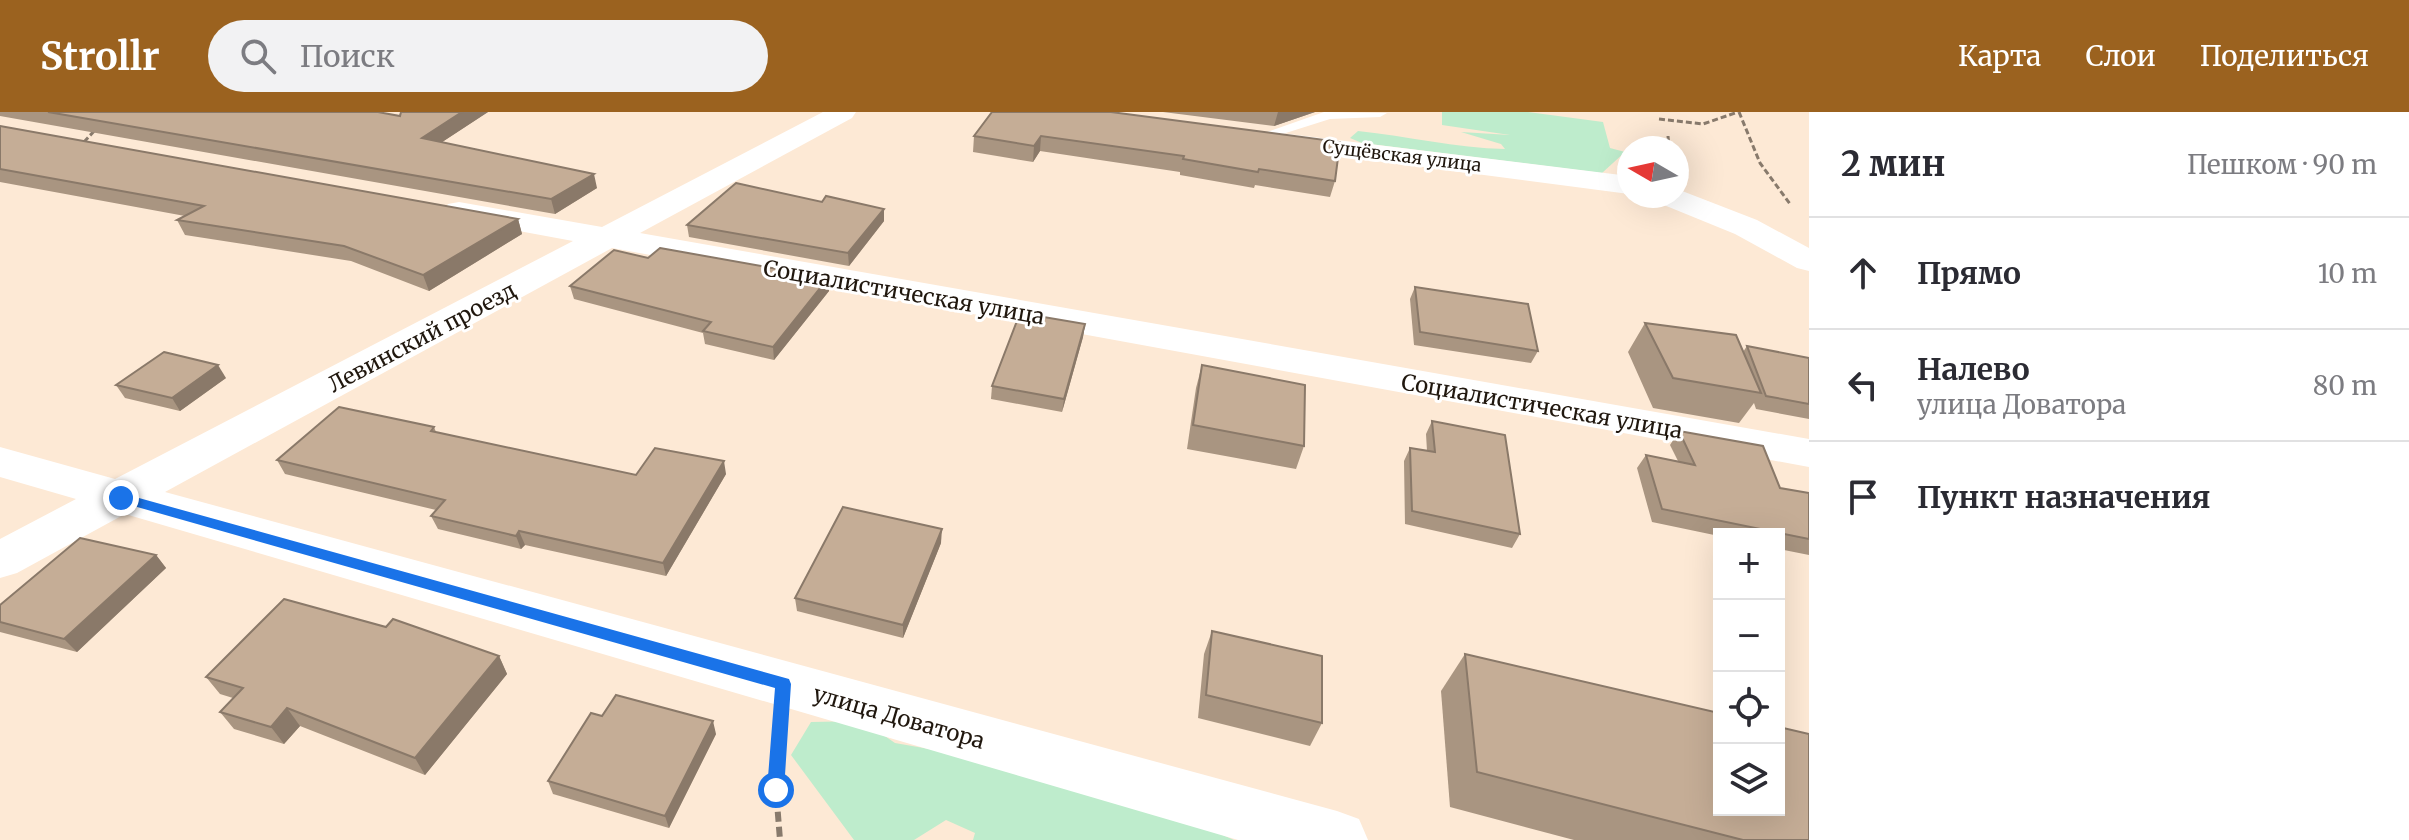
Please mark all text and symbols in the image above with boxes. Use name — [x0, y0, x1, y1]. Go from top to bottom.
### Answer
search box — [208, 20, 768, 92]
text: Strollr — [40, 33, 160, 80]
icon: search — [236, 34, 280, 78]
text: Поиск — [300, 37, 395, 75]
text: Карта — [1958, 38, 2041, 74]
text: Слои — [2085, 38, 2156, 74]
text: Поделиться — [2200, 38, 2369, 74]
street label: Сущёвская улица — [1321, 134, 1483, 177]
north arrow — [1617, 136, 1689, 208]
text: 2 мин — [1841, 143, 1945, 185]
text: Пешком · 90 m — [2187, 148, 2377, 181]
icon: ahead — [1841, 251, 1885, 295]
street label: Социалистическая улица — [761, 253, 1047, 331]
text: Прямо — [1917, 254, 2021, 292]
text: 10 m — [2318, 257, 2377, 290]
street label: Левинский проезд — [323, 276, 521, 398]
text: Налево — [1917, 350, 2030, 388]
icon: left — [1841, 363, 1885, 407]
street label: Социалистическая улица — [1399, 367, 1685, 445]
text: 80 m — [2313, 369, 2377, 402]
text: улица Доватора — [1917, 388, 2126, 421]
icon: arrive — [1841, 475, 1885, 519]
text: Пункт назначения — [1917, 478, 2211, 516]
route end — [103, 480, 139, 516]
map controls — [1713, 528, 1785, 816]
button: + — [1713, 528, 1785, 600]
button: − — [1713, 600, 1785, 672]
button: locate — [1713, 672, 1785, 744]
street label: улица Доватора — [810, 679, 988, 755]
button: layers — [1713, 744, 1785, 816]
route start — [758, 772, 794, 808]

